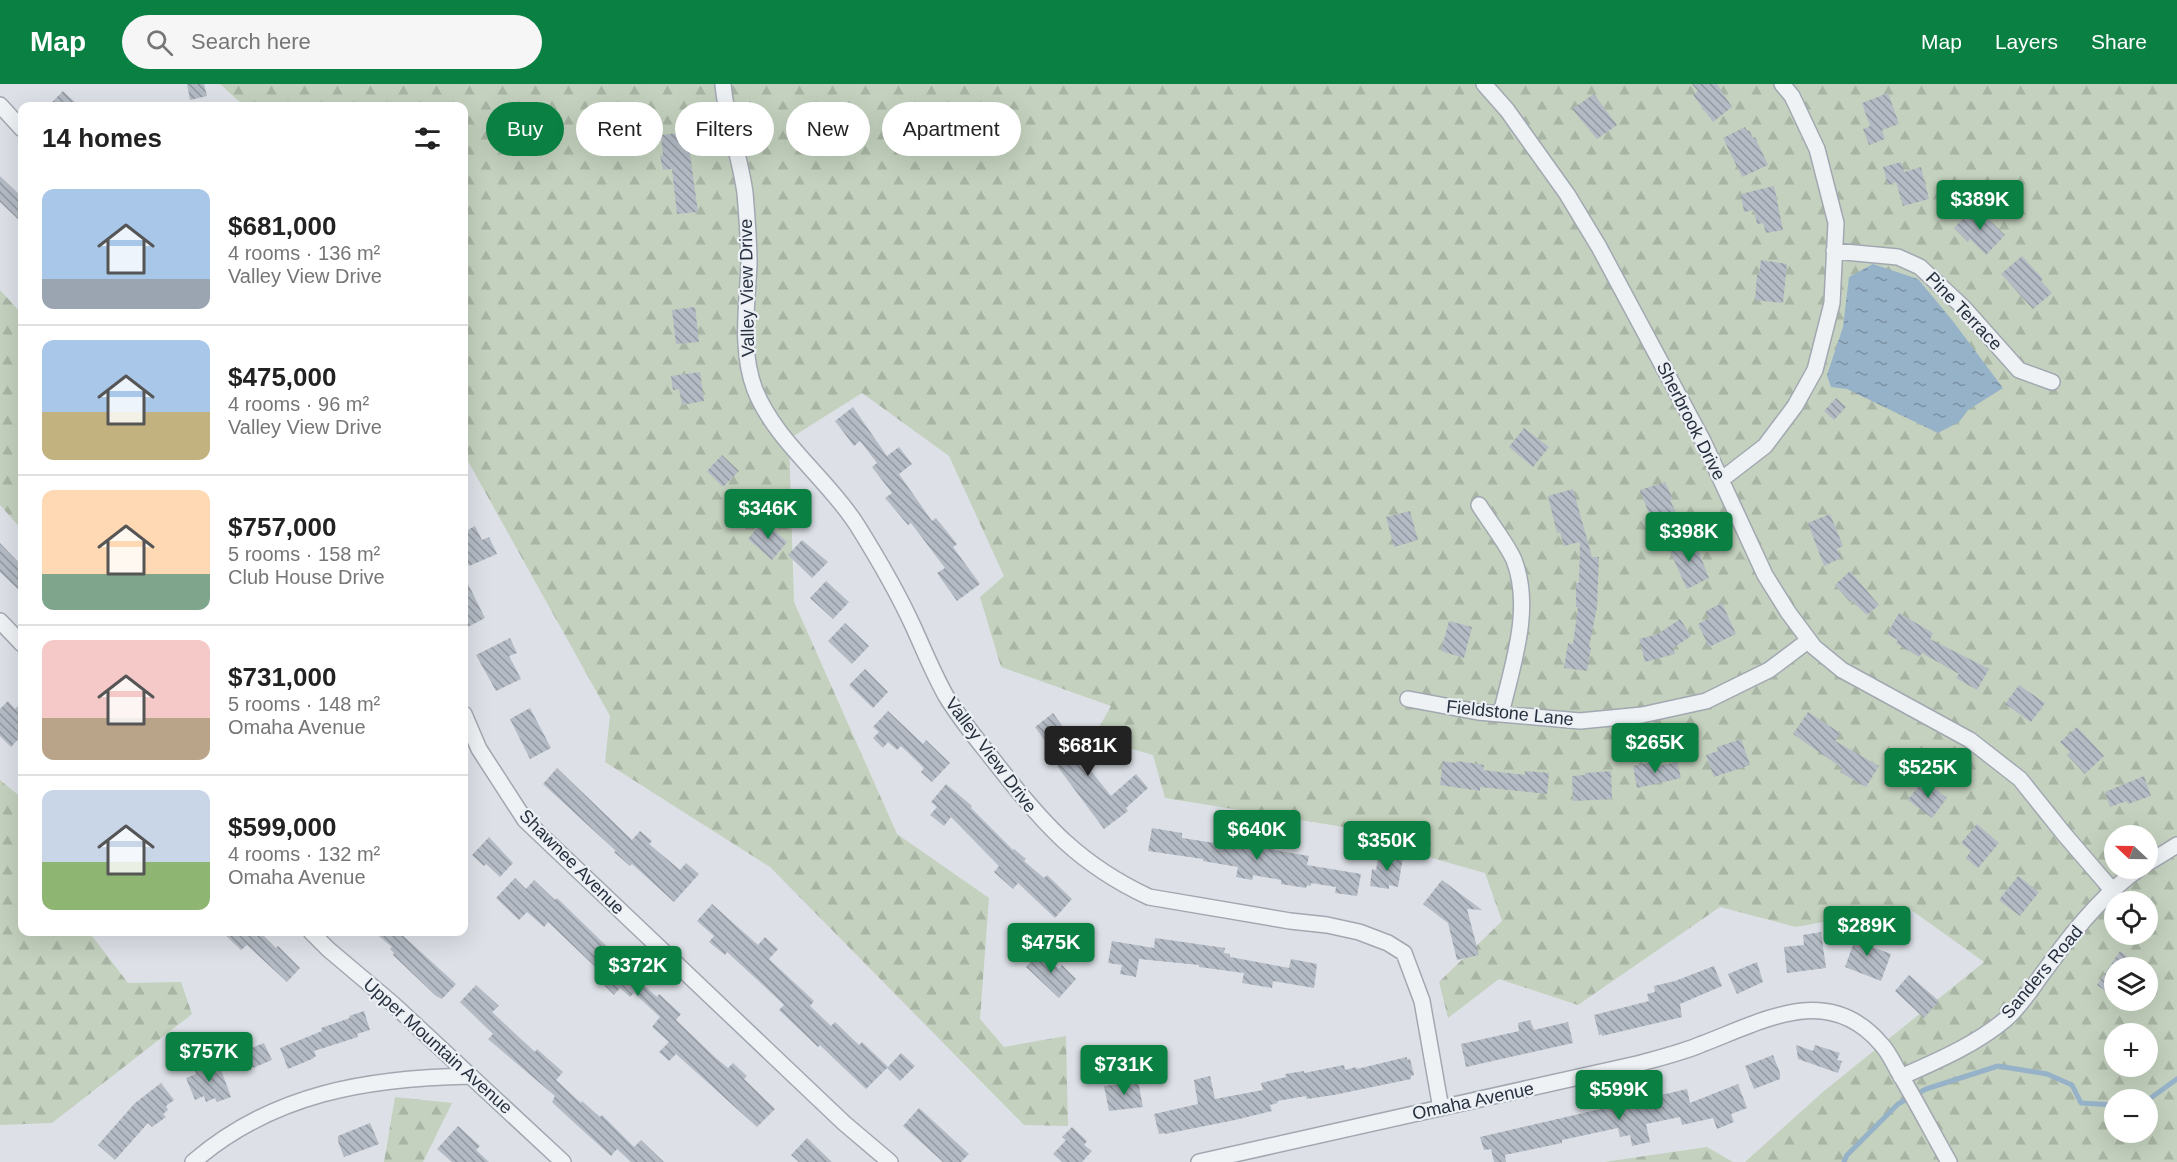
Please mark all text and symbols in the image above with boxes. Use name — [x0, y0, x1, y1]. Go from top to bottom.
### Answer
search box — [122, 15, 542, 69]
text: Map — [30, 26, 86, 57]
icon: search — [143, 26, 176, 59]
text: Search here — [191, 29, 311, 54]
text: Map — [1921, 30, 1962, 53]
text: Layers — [1995, 30, 2058, 53]
text: Share — [2091, 30, 2147, 53]
chip: Buy — [486, 102, 564, 156]
chip: Rent — [576, 102, 663, 156]
chip: Filters — [675, 102, 774, 156]
chip: New — [786, 102, 870, 156]
chip: Apartment — [882, 102, 1021, 156]
icon: filters — [411, 122, 444, 155]
text: 14 homes — [42, 123, 162, 153]
pin: $389K — [1938, 180, 2022, 231]
text: $389K — [1951, 188, 2009, 210]
text: $681,000 — [228, 211, 336, 241]
icon: home — [90, 213, 162, 285]
street label: Valley View Drive — [736, 219, 758, 357]
text: 4 rooms · 136 m² — [228, 242, 380, 264]
text: Valley View Drive — [228, 265, 382, 287]
street label: Pine Terrace — [1922, 268, 2006, 354]
street label: Sherbrook Drive — [1653, 359, 1729, 483]
text: $475,000 — [228, 362, 336, 392]
icon: home — [90, 364, 162, 436]
text: 4 rooms · 96 m² — [228, 393, 369, 415]
text: Valley View Drive — [228, 416, 382, 438]
pin: $346K — [726, 489, 810, 540]
text: $346K — [739, 497, 797, 519]
text: $757,000 — [228, 512, 336, 542]
pin: $398K — [1647, 512, 1731, 563]
icon: home — [90, 514, 162, 586]
text: $398K — [1660, 520, 1718, 542]
text: 5 rooms · 158 m² — [228, 543, 380, 565]
text: Club House Drive — [228, 566, 385, 588]
text: $731,000 — [228, 662, 336, 692]
icon: home — [90, 664, 162, 736]
text: 5 rooms · 148 m² — [228, 693, 380, 715]
street label: Valley View Drive — [941, 694, 1041, 816]
street label: Fieldstone Lane — [1445, 696, 1575, 730]
text: Omaha Avenue — [228, 716, 366, 738]
pin: $265K — [1613, 723, 1697, 774]
pin: $681K — [1046, 726, 1130, 777]
text: $265K — [1626, 731, 1684, 753]
text: $681K — [1059, 734, 1117, 756]
pin: $525K — [1886, 748, 1970, 799]
text: $525K — [1899, 756, 1957, 778]
street label: Shawnee Avenue — [516, 806, 628, 918]
pin: $640K — [1215, 810, 1299, 861]
text: $599,000 — [228, 812, 336, 842]
icon: home — [90, 814, 162, 886]
text: $640K — [1228, 818, 1286, 840]
pin: $350K — [1345, 821, 1429, 872]
north arrow — [2104, 825, 2158, 879]
map controls — [2104, 825, 2158, 1143]
text: $350K — [1358, 829, 1416, 851]
text: 4 rooms · 132 m² — [228, 843, 380, 865]
text: Omaha Avenue — [228, 866, 366, 888]
button: locate — [2104, 891, 2158, 945]
pin: $289K — [1825, 906, 1909, 957]
text: $289K — [1838, 914, 1896, 936]
street label: Sanders Road — [1997, 921, 2087, 1023]
pin: $475K — [1009, 923, 1093, 974]
text: $475K — [1022, 931, 1080, 953]
pin: $372K — [596, 946, 680, 997]
text: $372K — [609, 954, 667, 976]
button: layers — [2104, 957, 2158, 1011]
street label: Upper Mountain Avenue — [360, 974, 516, 1118]
button: + — [2104, 1023, 2158, 1077]
pin: $757K — [167, 1032, 251, 1083]
text: $757K — [180, 1040, 238, 1062]
pin: $731K — [1082, 1045, 1166, 1096]
text: $731K — [1095, 1053, 1153, 1075]
pin: $599K — [1577, 1070, 1661, 1121]
street label: Omaha Avenue — [1410, 1078, 1536, 1124]
text: $599K — [1590, 1078, 1648, 1100]
button: − — [2104, 1089, 2158, 1143]

